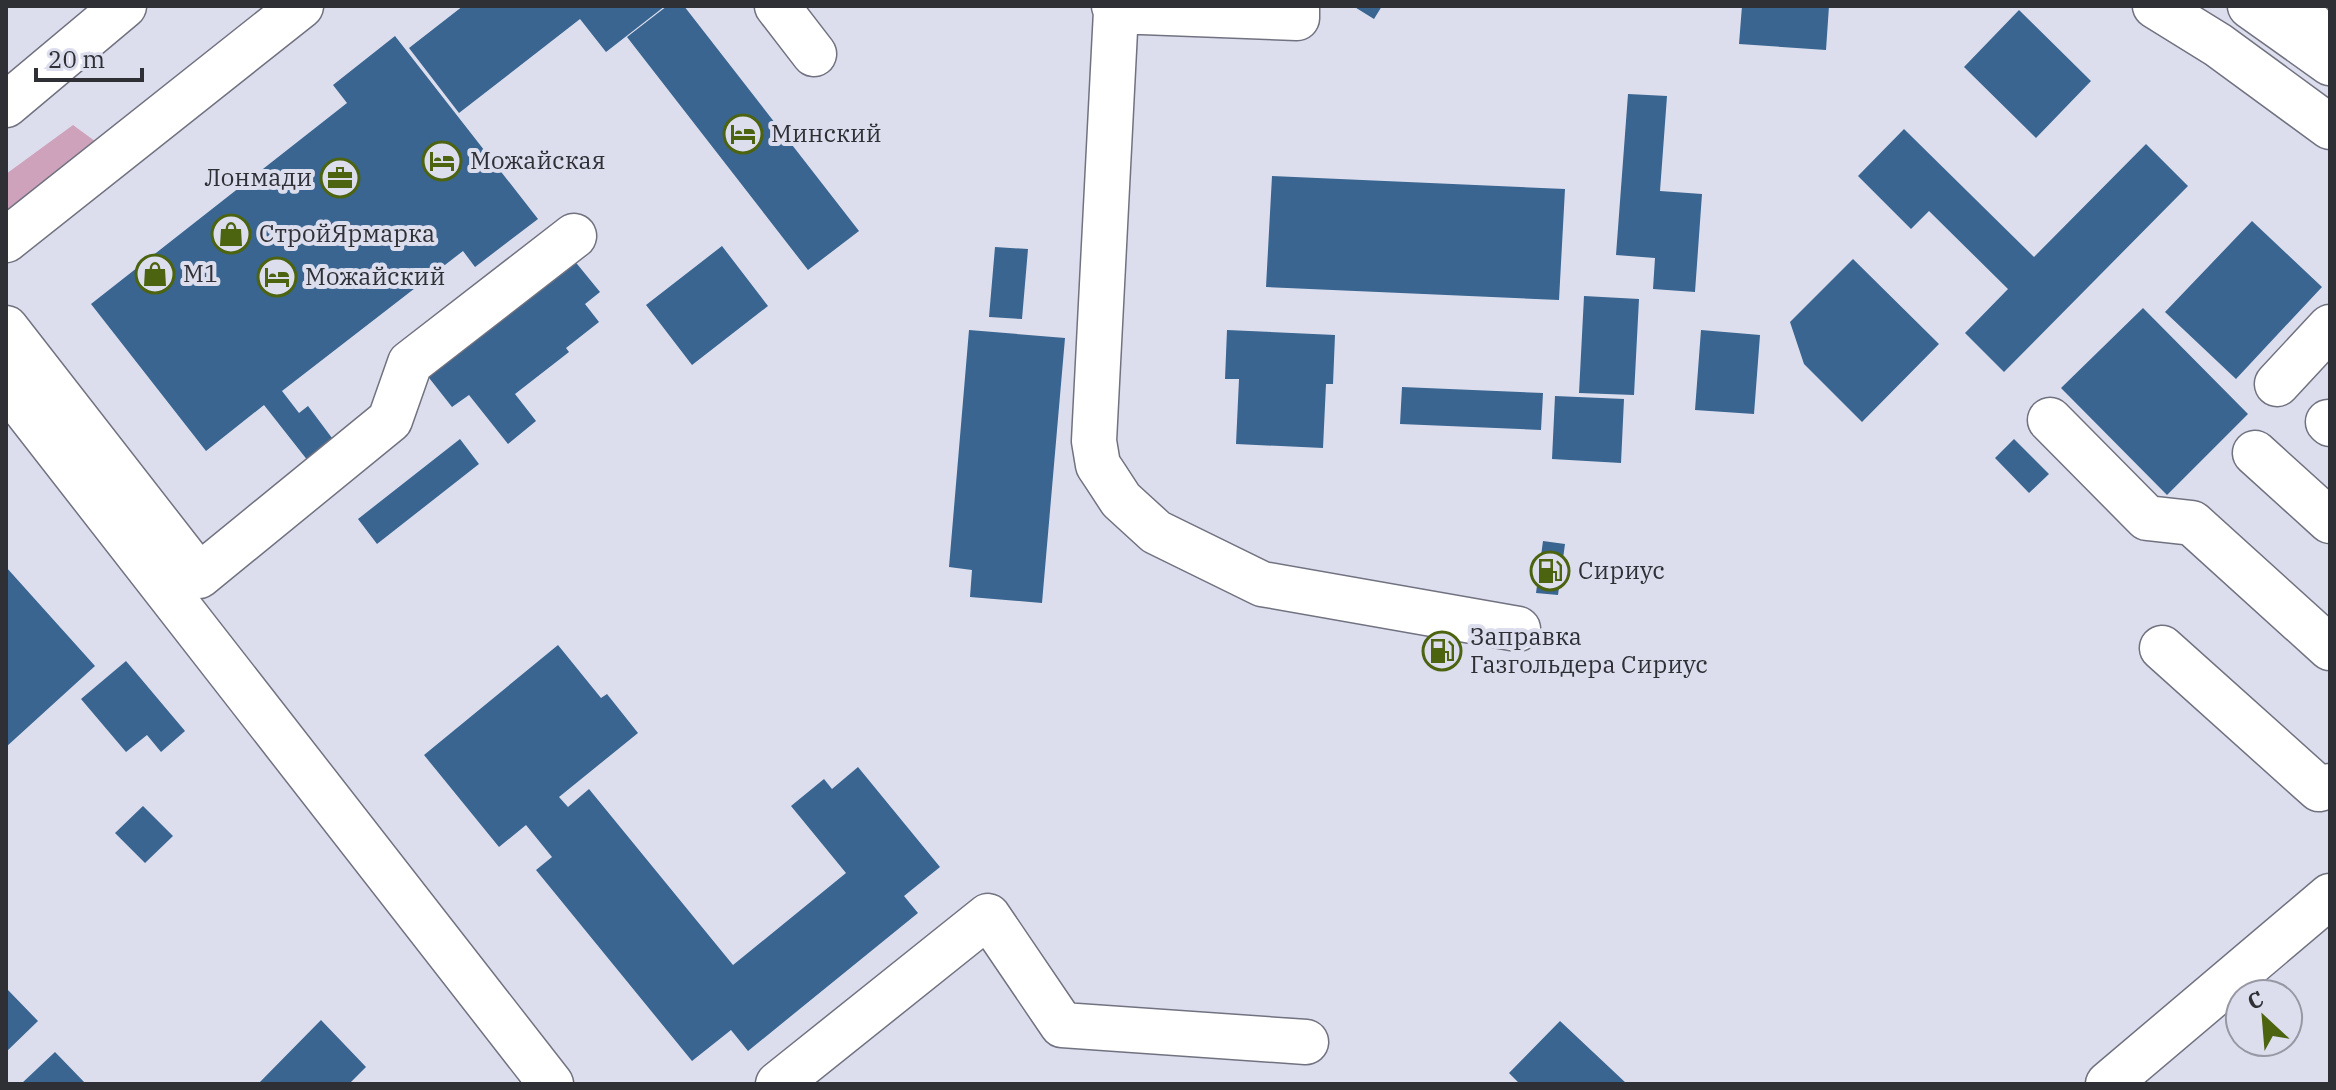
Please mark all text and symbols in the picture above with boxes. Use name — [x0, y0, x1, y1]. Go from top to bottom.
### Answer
scale bar — [36, 32, 142, 82]
text: 20 m — [48, 43, 105, 75]
hotel icon: Минский — [722, 113, 764, 155]
place label: Минский — [771, 117, 882, 149]
hotel icon: Можайская — [421, 140, 463, 182]
place label: Можайская — [470, 144, 605, 176]
office icon: Лонмади — [319, 157, 361, 199]
place label: Лонмади — [204, 161, 312, 193]
shop icon: СтройЯрмарка — [210, 213, 252, 255]
place label: СтройЯрмарка — [259, 217, 435, 249]
shop icon: М1 — [134, 253, 176, 295]
hotel icon: Можайский — [256, 256, 298, 298]
place label: М1 — [183, 257, 218, 289]
place label: Можайский — [305, 260, 445, 292]
fuel station icon: Сириус — [1529, 550, 1571, 592]
place label: Сириус — [1578, 554, 1665, 586]
place label: Заправка Газгольдера Сириус — [1470, 620, 1708, 680]
fuel station icon: Заправка Газгольдера Сириус — [1421, 630, 1463, 672]
north arrow — [2224, 978, 2304, 1058]
text: С — [2242, 983, 2268, 1016]

